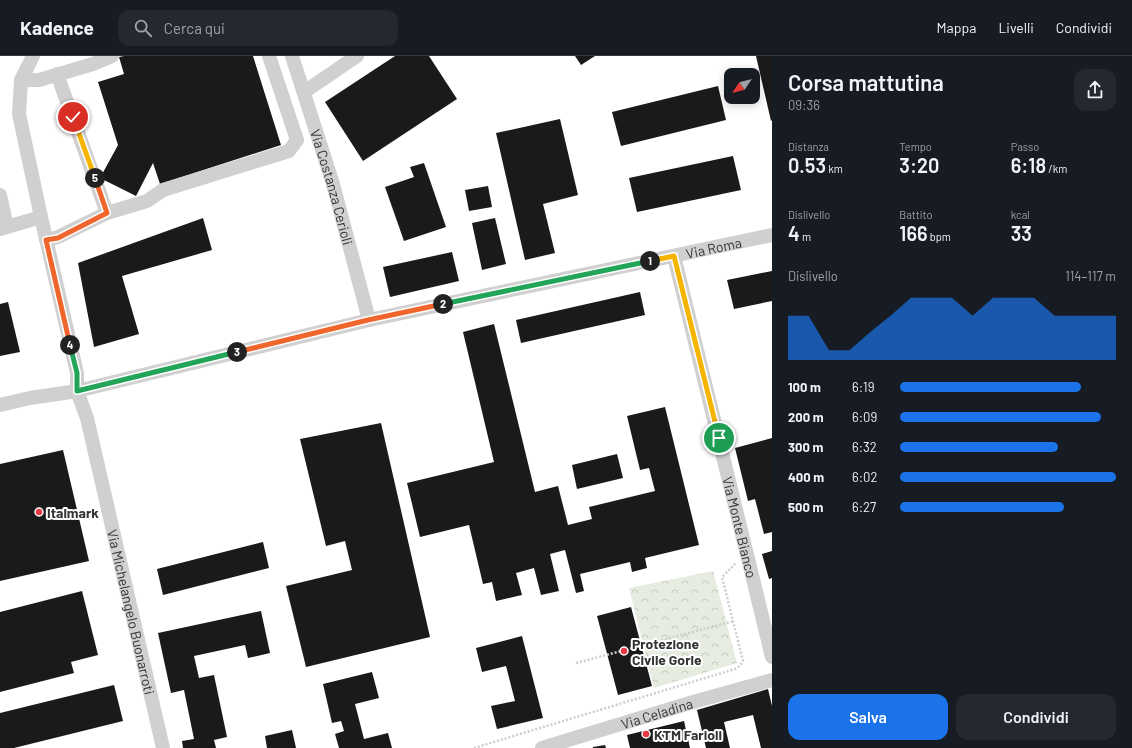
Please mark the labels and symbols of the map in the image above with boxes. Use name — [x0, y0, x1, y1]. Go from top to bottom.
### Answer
north arrow — [724, 68, 760, 104]
pin — [56, 100, 90, 134]
street label: Via Costanza Cerioli — [307, 127, 357, 247]
pin: 5 — [85, 168, 105, 188]
street label: Via Roma — [684, 233, 743, 261]
pin: 1 — [640, 251, 660, 271]
pin: 2 — [433, 294, 453, 314]
pin: 4 — [60, 335, 80, 355]
pin: 3 — [227, 342, 247, 362]
pin — [702, 421, 736, 455]
street label: Via Monte Bianco — [720, 474, 761, 580]
place label: Italmark — [47, 504, 99, 521]
marker: Italmark — [34, 507, 44, 517]
street label: Via Michelangelo Buonarroti — [104, 528, 159, 696]
place label: Protezione Civile Gorle — [632, 635, 702, 668]
marker: Protezione Civile Gorle — [619, 646, 629, 656]
street label: Via Celadina — [619, 694, 695, 732]
place label: KTM Farioli — [654, 726, 722, 743]
marker: KTM Farioli — [641, 729, 651, 739]

